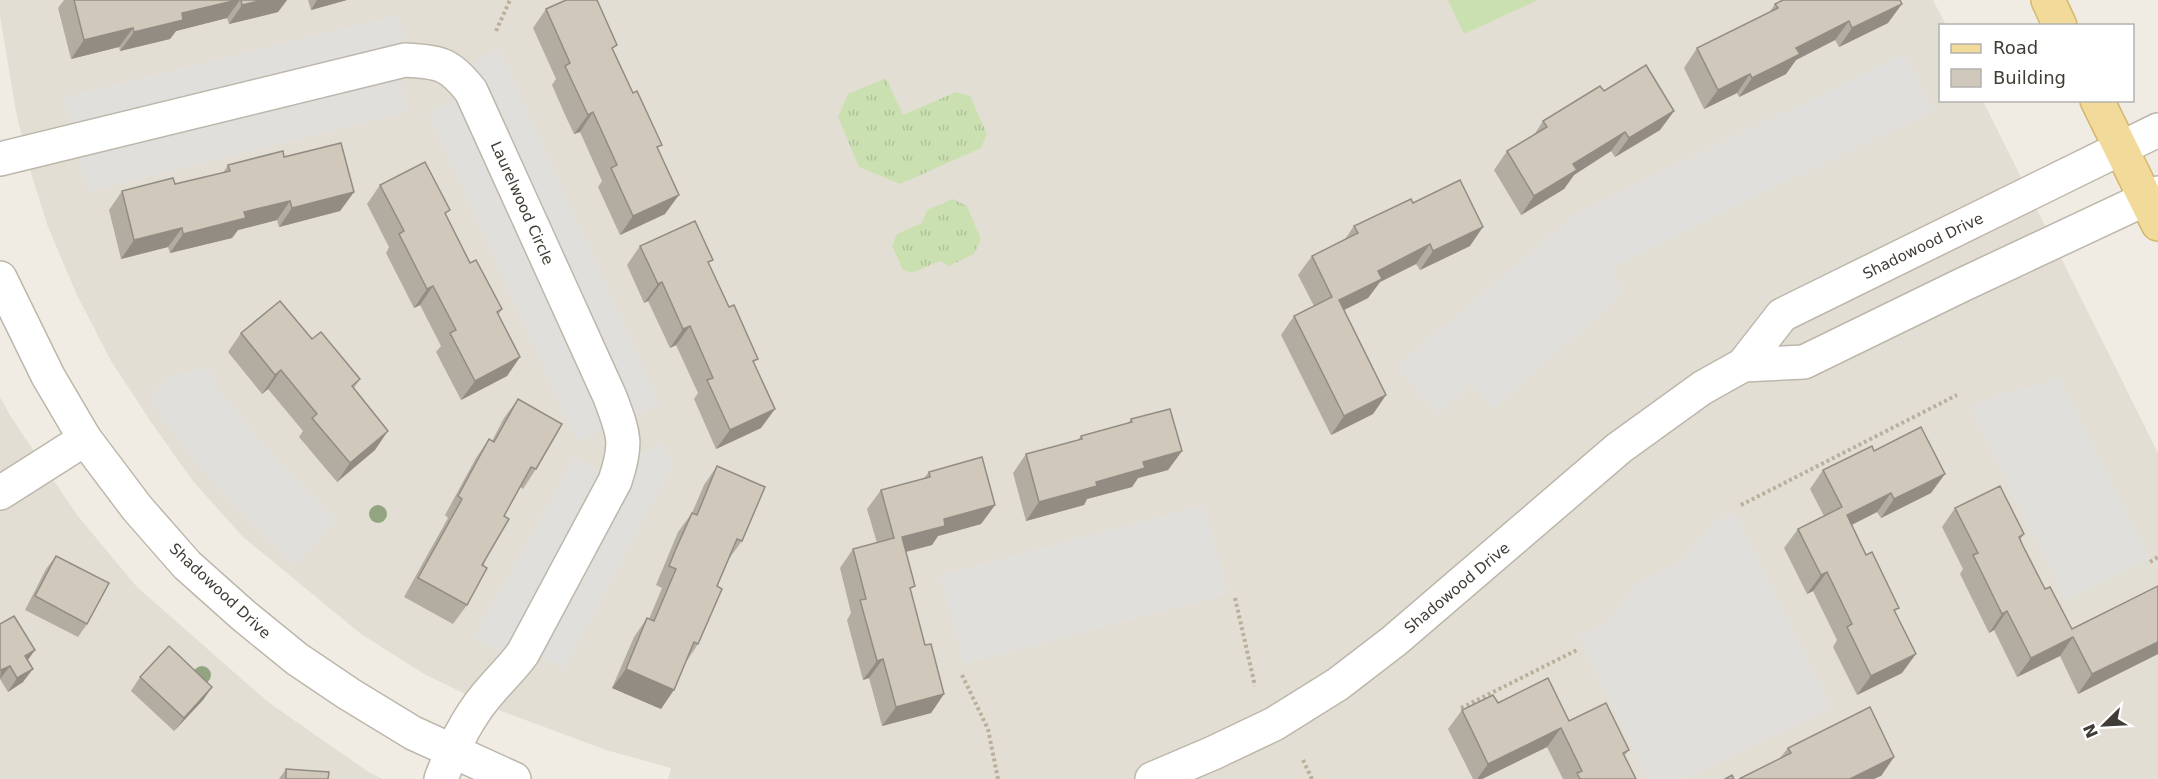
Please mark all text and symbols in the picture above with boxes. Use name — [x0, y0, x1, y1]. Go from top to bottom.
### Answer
legend — [1939, 24, 2134, 102]
text: Road — [1993, 37, 2038, 58]
text: Building — [1993, 67, 2066, 88]
street label: Laurelwood Circle — [487, 138, 557, 268]
street label: Shadowood Drive — [1860, 209, 1986, 283]
street label: Shadowood Drive — [166, 539, 274, 643]
street label: Shadowood Drive — [1401, 539, 1513, 637]
north arrow — [2074, 695, 2134, 755]
text: N — [2079, 721, 2102, 741]

